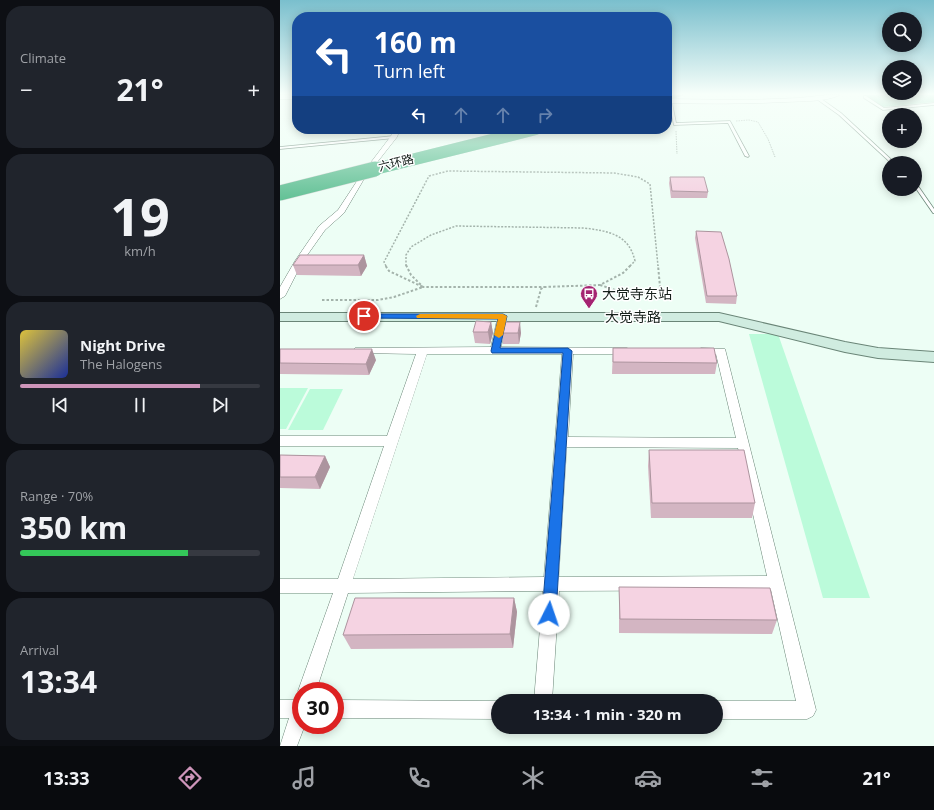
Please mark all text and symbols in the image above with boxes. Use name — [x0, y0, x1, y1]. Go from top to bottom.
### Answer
map controls — [882, 12, 922, 196]
button: search — [882, 12, 922, 52]
text: 160 m — [374, 23, 457, 61]
icon: left — [308, 28, 360, 80]
text: Climate — [20, 49, 66, 67]
text: Turn left — [374, 59, 445, 83]
button: layers — [882, 60, 922, 100]
text: 21° — [116, 69, 164, 110]
text: − — [20, 74, 33, 104]
text: + — [247, 74, 260, 104]
icon: left — [408, 104, 430, 126]
icon: ahead — [450, 104, 472, 126]
icon: ahead — [492, 104, 514, 126]
icon: right — [534, 104, 556, 126]
button: + — [882, 108, 922, 148]
street label: 六环路 — [376, 150, 415, 175]
button: − — [882, 156, 922, 196]
text: 19 — [110, 180, 170, 251]
text: km/h — [124, 242, 156, 260]
bus stop icon: 大觉寺东站 — [579, 284, 599, 309]
place label: 大觉寺东站 — [602, 284, 672, 303]
pin — [347, 299, 381, 333]
icon: arrive — [353, 305, 375, 327]
street label: 大觉寺路 — [605, 307, 661, 326]
text: Night Drive — [80, 335, 165, 355]
text: The Halogens — [80, 355, 162, 373]
icon: previous — [49, 394, 71, 416]
icon: pause — [129, 394, 151, 416]
icon: next — [209, 394, 231, 416]
text: Range · 70% — [20, 487, 93, 505]
text: 350 km — [20, 507, 127, 548]
position arrow — [528, 593, 570, 635]
text: Arrival — [20, 641, 59, 659]
text: 13:34 — [20, 661, 97, 702]
speed limit sign: 30 — [292, 682, 344, 734]
text: 13:34 · 1 min · 320 m — [533, 704, 681, 724]
icon: directions — [176, 764, 204, 792]
icon: music — [290, 764, 318, 792]
icon: phone — [405, 764, 433, 792]
icon: climate — [519, 764, 547, 792]
icon: car — [634, 764, 662, 792]
icon: filters — [748, 764, 776, 792]
text: 13:33 — [43, 766, 90, 790]
text: 21° — [862, 766, 891, 790]

